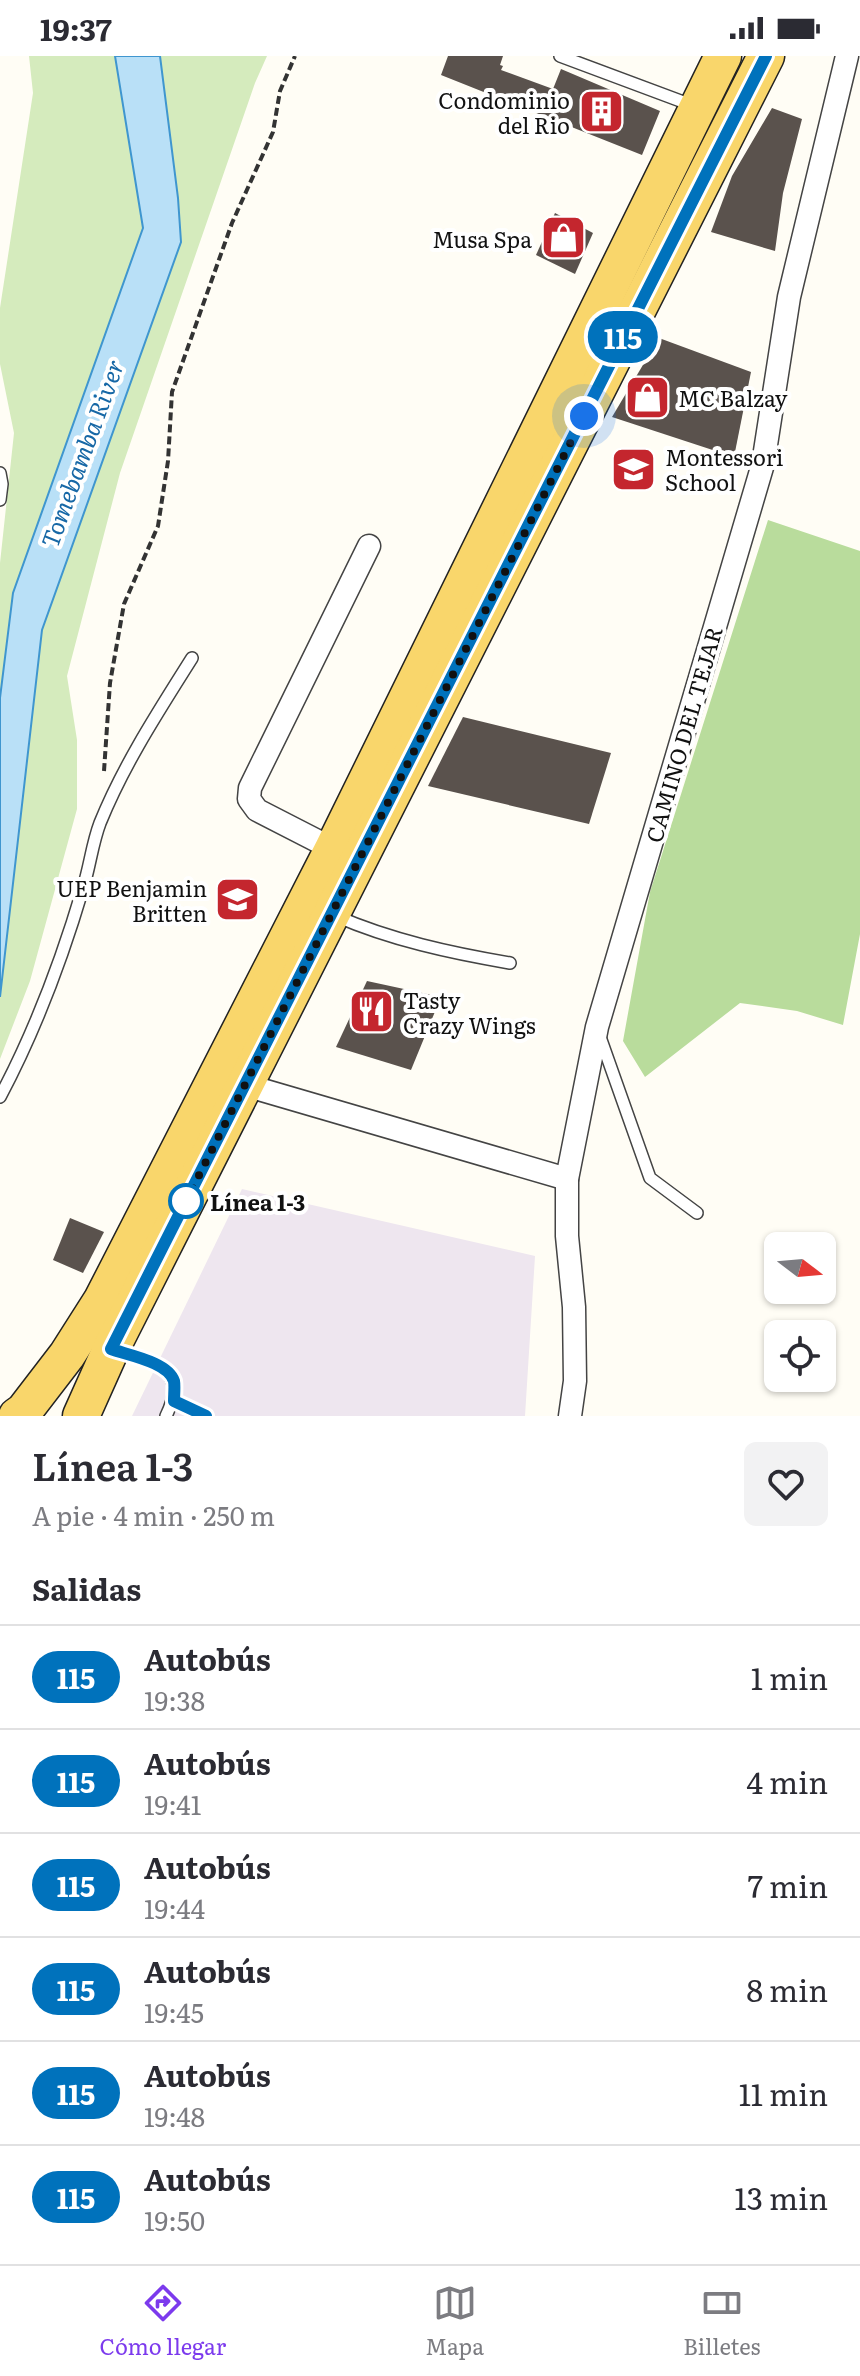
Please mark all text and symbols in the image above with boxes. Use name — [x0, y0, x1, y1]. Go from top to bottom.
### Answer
text: 19:37 — [40, 6, 112, 50]
place label: Condominio del Rio — [438, 83, 570, 141]
building icon: Condominio del Rio — [577, 88, 625, 136]
shop icon: Musa Spa — [539, 214, 587, 262]
place label: Musa Spa — [432, 222, 532, 255]
line badge: 115 — [577, 311, 669, 363]
text: 115 — [604, 316, 642, 358]
water label: Tomebamba River — [31, 354, 131, 552]
shop icon: MC Balzay — [623, 373, 671, 421]
place label: MC Balzay — [678, 381, 788, 414]
your location — [564, 396, 604, 436]
place label: Montessori School — [665, 440, 783, 498]
school or university icon: Montessori School — [610, 445, 658, 493]
street label: CAMINO DEL TEJAR — [636, 622, 730, 846]
place label: UEP Benjamin Britten — [56, 871, 207, 929]
school or university icon: UEP Benjamin Britten — [214, 876, 262, 924]
place label: Tasty Crazy Wings — [403, 983, 536, 1041]
restaurant icon: Tasty Crazy Wings — [348, 988, 396, 1036]
marker: Línea 1-3 — [169, 1184, 203, 1218]
place label: Línea 1-3 — [210, 1185, 305, 1218]
north arrow — [764, 1232, 836, 1304]
map controls — [764, 1232, 836, 1392]
button: locate — [764, 1320, 836, 1392]
text: Línea 1-3 — [32, 1436, 193, 1493]
button: heart — [744, 1442, 828, 1526]
text: A pie · 4 min · 250 m — [32, 1495, 275, 1534]
text: Salidas — [32, 1566, 141, 1610]
text: Autobús — [144, 1636, 271, 1680]
text: 1 min — [751, 1655, 828, 1699]
text: 115 — [57, 1656, 95, 1698]
text: 19:38 — [144, 1680, 205, 1719]
text: Autobús — [144, 1740, 271, 1784]
text: 4 min — [747, 1759, 828, 1803]
text: 115 — [57, 1760, 95, 1802]
text: 19:41 — [144, 1784, 201, 1823]
text: Autobús — [144, 1844, 271, 1888]
text: 7 min — [748, 1863, 828, 1907]
text: 115 — [57, 1864, 95, 1906]
text: 19:44 — [144, 1888, 205, 1927]
text: Autobús — [144, 1948, 271, 1992]
text: 8 min — [747, 1967, 828, 2011]
text: 115 — [57, 1968, 95, 2010]
text: 19:45 — [144, 1992, 204, 2031]
text: Autobús — [144, 2052, 271, 2096]
text: 11 min — [739, 2071, 828, 2115]
text: 115 — [57, 2072, 95, 2114]
text: 19:48 — [144, 2096, 205, 2135]
text: Autobús — [144, 2156, 271, 2200]
text: 13 min — [735, 2175, 828, 2219]
text: 115 — [57, 2176, 95, 2218]
text: 19:50 — [144, 2200, 205, 2239]
tab: Cómo llegar — [100, 2281, 226, 2362]
tab: Mapa — [425, 2281, 484, 2362]
tab: Billetes — [683, 2281, 760, 2362]

